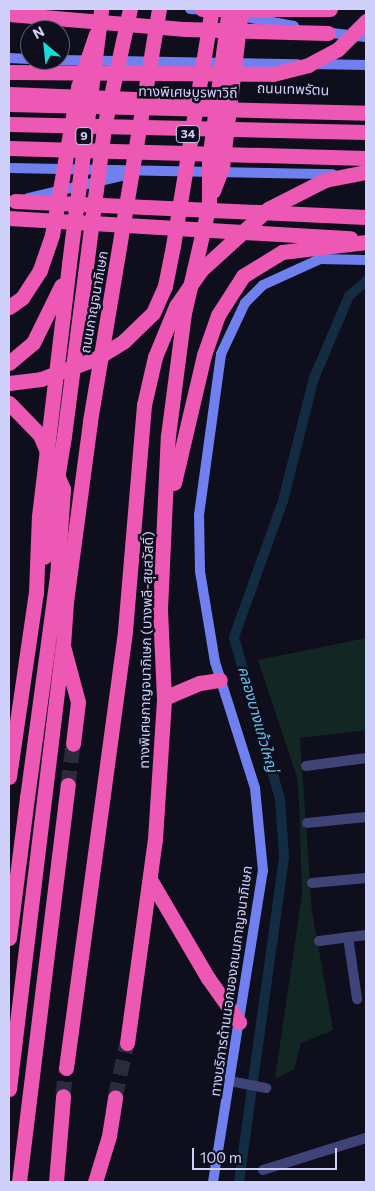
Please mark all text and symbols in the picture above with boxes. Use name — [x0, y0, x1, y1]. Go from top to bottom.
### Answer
north arrow — [20, 20, 70, 70]
text: N — [30, 22, 47, 42]
street label: ถนนเทพรัตน — [257, 79, 329, 99]
street label: ทางพิเศษบูรพาวิถี — [138, 83, 238, 101]
road number: 34 — [176, 125, 200, 144]
road number: 9 — [75, 126, 93, 146]
street label: ถนนกาญจนาภิเษก — [77, 249, 111, 355]
street label: ทางพิเศษกาญจนาภิเษก (บางพลี-สุขสวัสดิ์) — [136, 531, 156, 769]
water label: คลองบางแก้วใหญ่ — [234, 664, 282, 774]
street label: ทางบริการด้านนอกของถนนกาญจนาภิเษก — [206, 864, 256, 1098]
scale bar — [195, 1138, 340, 1170]
text: 100 m — [200, 1148, 242, 1166]

